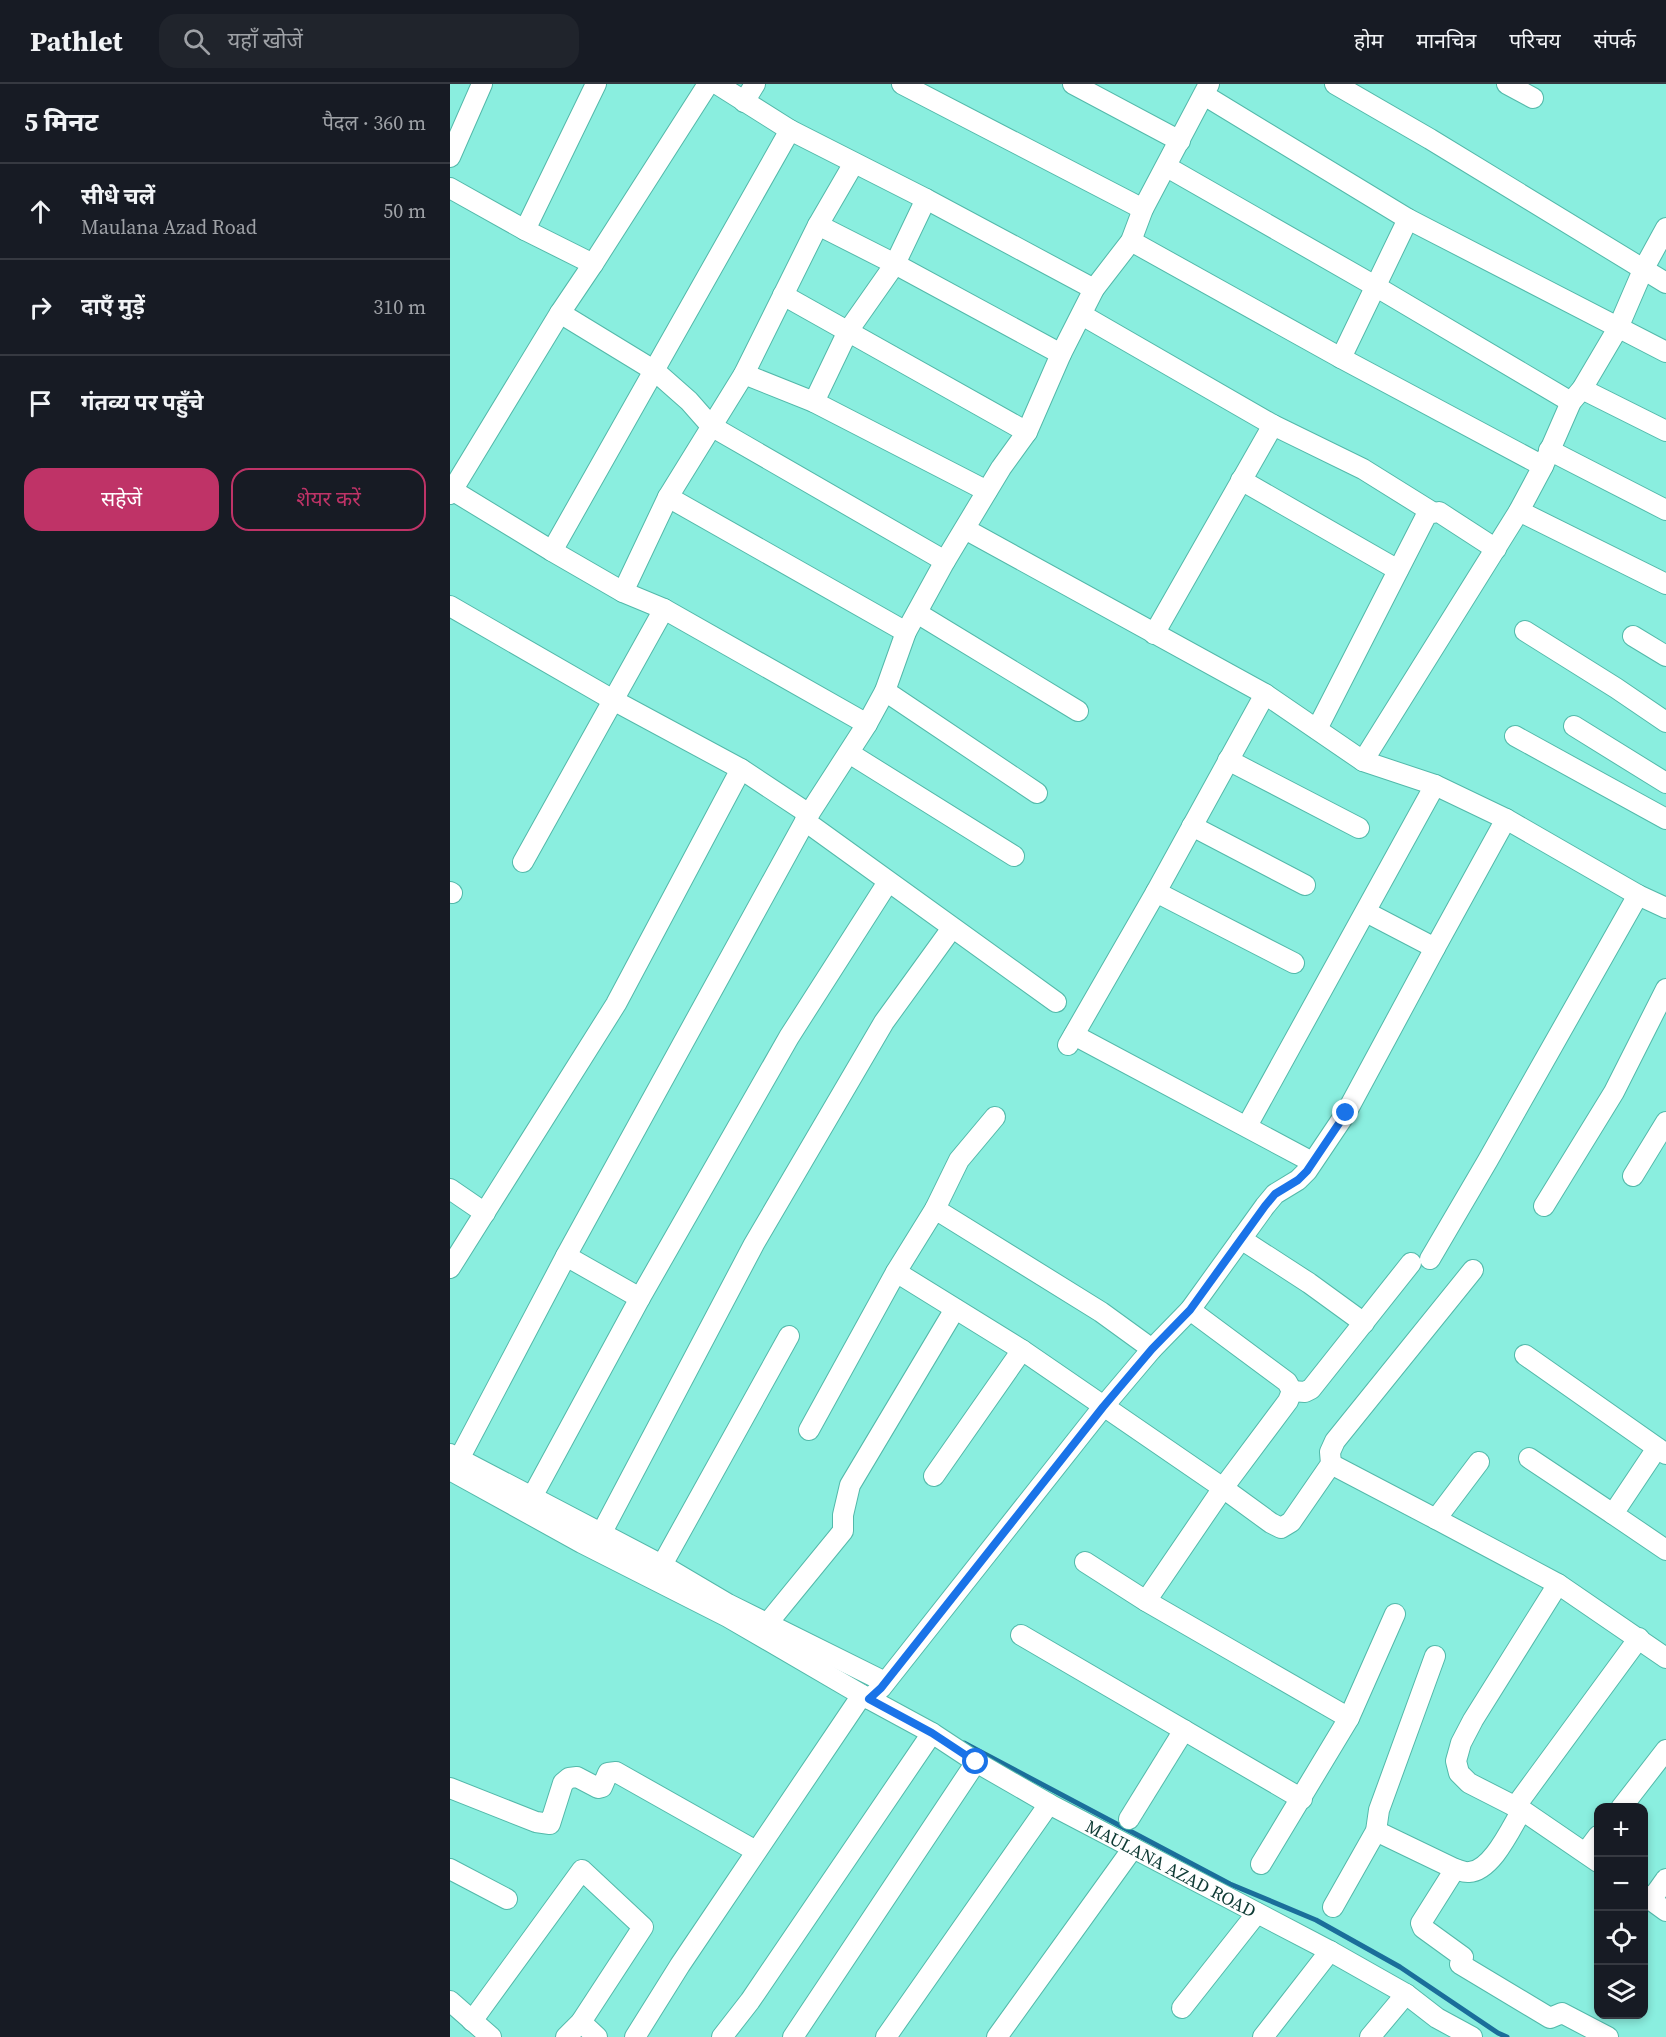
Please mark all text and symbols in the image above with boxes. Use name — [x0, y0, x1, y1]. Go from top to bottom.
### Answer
search box — [159, 14, 579, 68]
text: Pathlet — [30, 22, 123, 60]
icon: search — [180, 25, 213, 58]
text: यहाँ खोजें — [228, 25, 303, 55]
text: होम — [1354, 26, 1383, 55]
text: मानचित्र — [1416, 26, 1476, 55]
text: परिचय — [1509, 26, 1561, 55]
text: संपर्क — [1594, 26, 1636, 55]
text: 5 मिनट — [24, 104, 98, 140]
text: पैदल · 360 m — [322, 109, 426, 137]
text: सीधे चलें — [81, 181, 155, 211]
icon: ahead — [24, 195, 57, 228]
text: 50 m — [383, 197, 426, 225]
text: Maulana Azad Road — [81, 213, 257, 241]
icon: right — [24, 291, 57, 324]
text: दाएँ मुड़ें — [81, 291, 145, 321]
text: 310 m — [373, 293, 426, 321]
icon: arrive — [24, 387, 57, 420]
text: गंतव्य पर पहुँचे — [81, 387, 204, 417]
button: सहेजें — [24, 468, 219, 531]
button: शेयर करें — [231, 468, 426, 531]
route end — [1332, 1099, 1358, 1125]
route start — [962, 1748, 988, 1774]
map controls — [1594, 1803, 1648, 2019]
button: + — [1594, 1803, 1648, 1857]
street label: MAULANA AZAD ROAD — [1081, 1813, 1261, 1923]
button: − — [1594, 1857, 1648, 1911]
button: locate — [1594, 1911, 1648, 1965]
button: layers — [1594, 1965, 1648, 2019]

